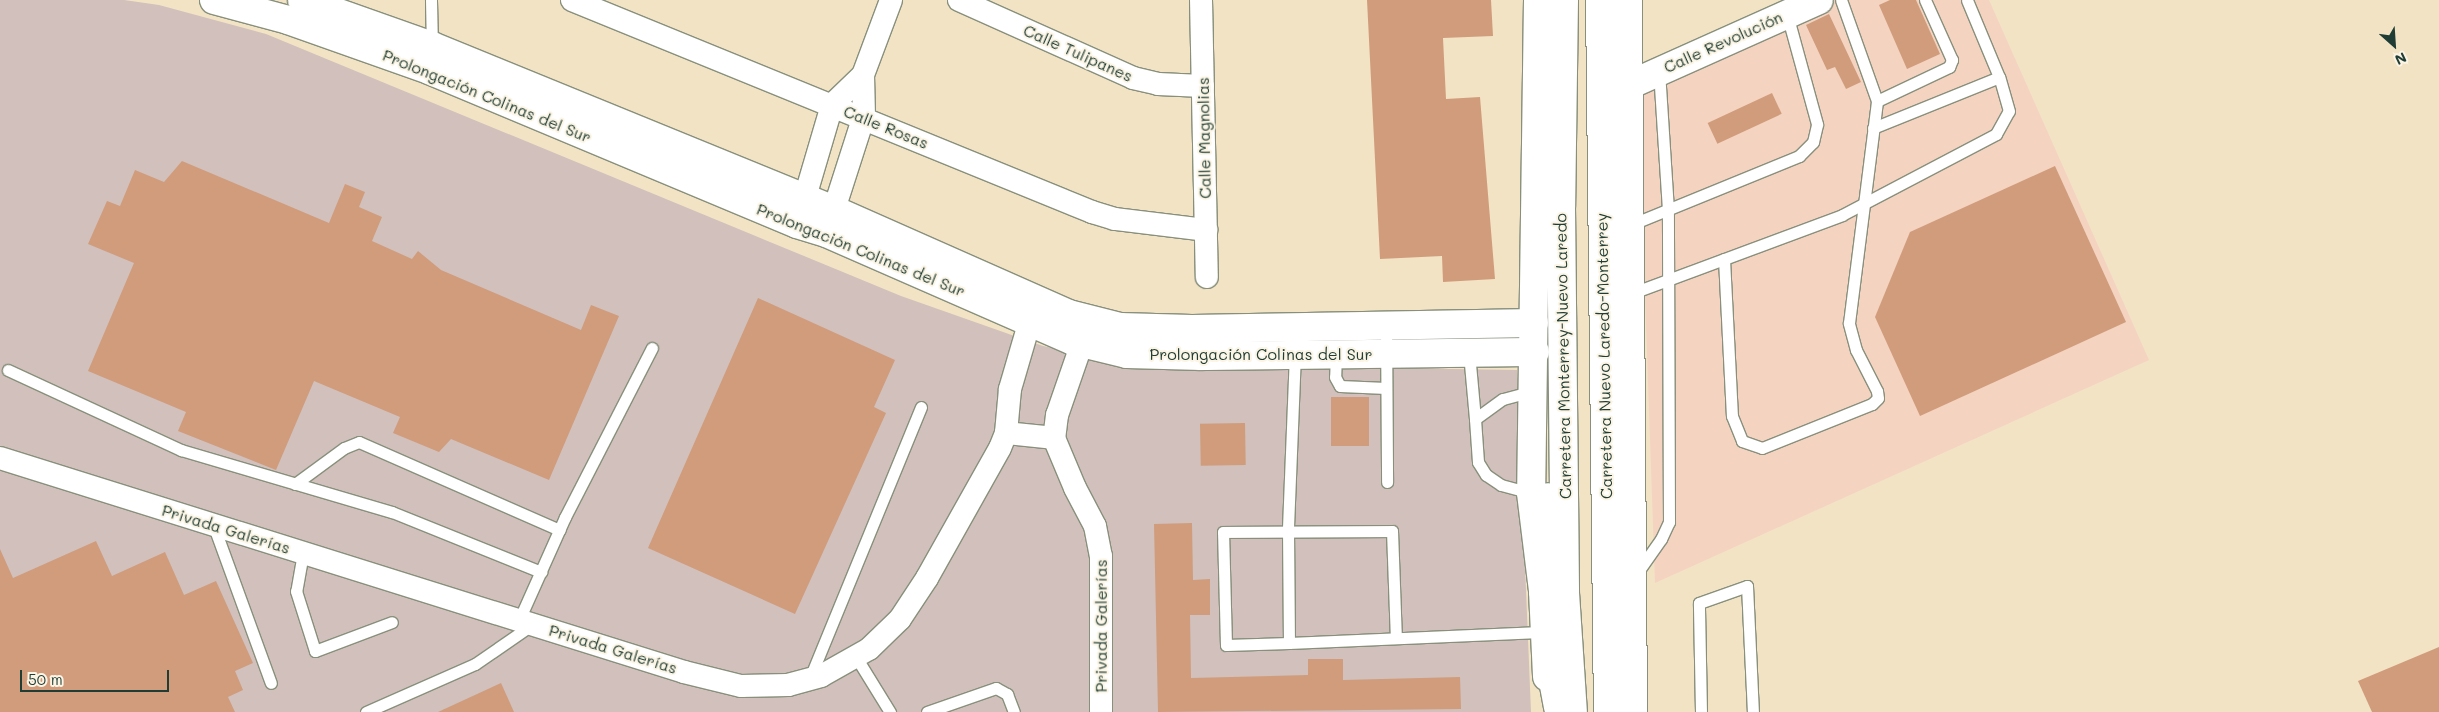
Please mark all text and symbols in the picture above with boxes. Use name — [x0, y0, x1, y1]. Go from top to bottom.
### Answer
street label: Calle Revolución — [1661, 7, 1785, 77]
street label: Calle Tulipanes — [1020, 20, 1136, 86]
north arrow — [2369, 20, 2419, 70]
street label: Prolongación Colinas del Sur — [380, 45, 594, 147]
text: N — [2392, 48, 2410, 70]
street label: Calle Magnolias — [1193, 77, 1215, 199]
street label: Calle Rosas — [841, 101, 931, 153]
street label: Prolongación Colinas del Sur — [754, 199, 968, 301]
street label: Carretera Monterrey-Nuevo Laredo — [1551, 213, 1575, 499]
street label: Carretera Nuevo Laredo-Monterrey — [1592, 213, 1616, 499]
street label: Prolongación Colinas del Sur — [1149, 344, 1373, 364]
street label: Privada Galerías — [160, 500, 292, 558]
street label: Privada Galerías — [1091, 560, 1111, 692]
street label: Privada Galerías — [547, 620, 679, 678]
scale bar — [22, 660, 171, 692]
text: 50 m — [28, 669, 63, 689]

